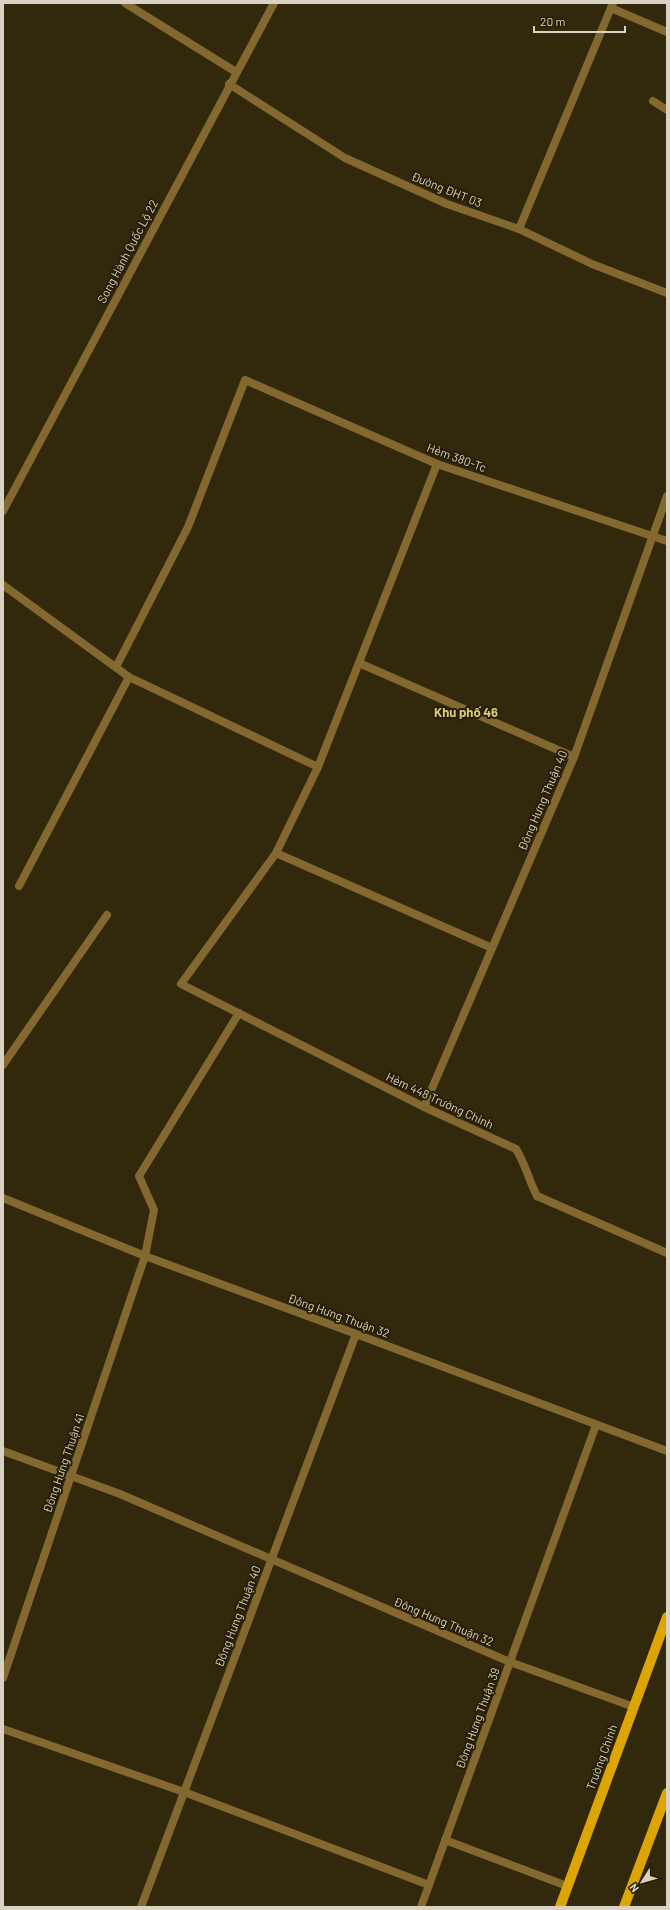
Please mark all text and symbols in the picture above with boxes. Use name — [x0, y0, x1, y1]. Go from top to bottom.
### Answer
scale bar — [534, 8, 625, 34]
text: 20 m — [540, 14, 566, 28]
street label: Đường ĐHT 03 — [410, 169, 484, 209]
street label: Song Hành Quốc Lộ 22 — [94, 197, 160, 305]
street label: Hẻm 380-Tc — [425, 440, 489, 474]
district label: Khu phố 46 — [434, 704, 498, 720]
street label: Đông Hưng Thuận 40 — [515, 748, 569, 852]
street label: Hẻm 448 Trường Chinh — [384, 1069, 496, 1131]
street label: Đông Hưng Thuận 32 — [286, 1290, 392, 1340]
street label: Đông Hưng Thuận 41 — [39, 1412, 87, 1514]
street label: Đông Hưng Thuận 40 — [211, 1563, 263, 1669]
street label: Đông Hưng Thuận 32 — [392, 1594, 496, 1648]
street label: Đông Hưng Thuận 39 — [452, 1665, 502, 1771]
street label: Trường Chinh — [583, 1722, 619, 1792]
north arrow — [622, 1862, 662, 1902]
text: N — [626, 1881, 641, 1895]

